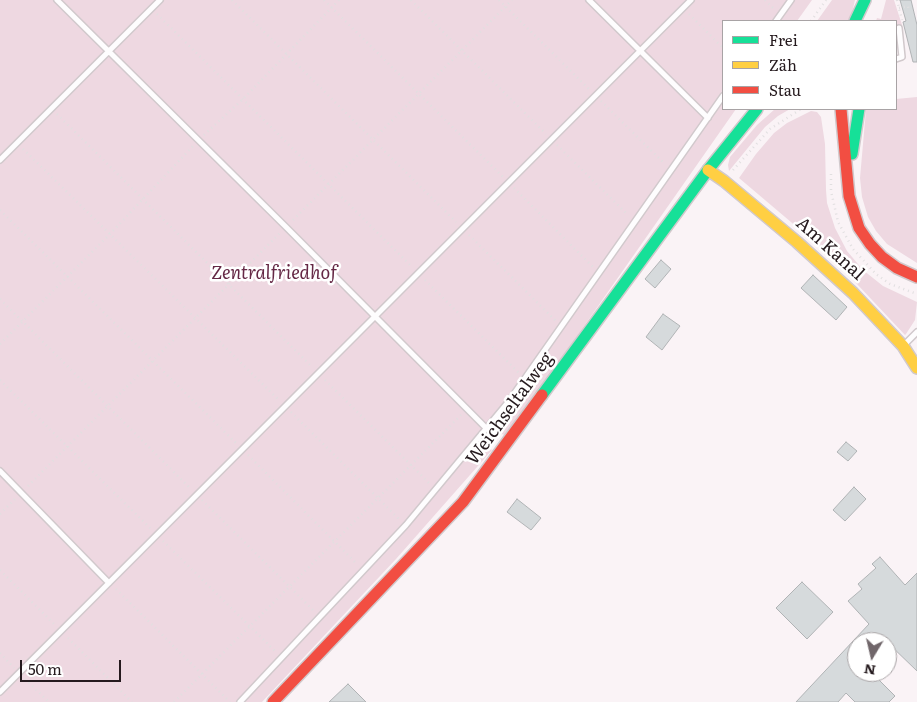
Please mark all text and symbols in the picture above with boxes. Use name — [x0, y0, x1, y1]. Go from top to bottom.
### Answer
legend — [722, 20, 897, 110]
text: Frei — [769, 28, 798, 51]
text: Zäh — [769, 53, 797, 76]
text: Stau — [769, 78, 801, 101]
street label: Am Kanal — [791, 213, 869, 285]
park label: Zentralfriedhof — [211, 263, 337, 285]
street label: Weichseltalweg — [462, 348, 558, 470]
north arrow — [847, 632, 897, 682]
scale bar — [22, 650, 124, 682]
text: 50 m — [28, 657, 62, 680]
text: N — [862, 660, 877, 682]

